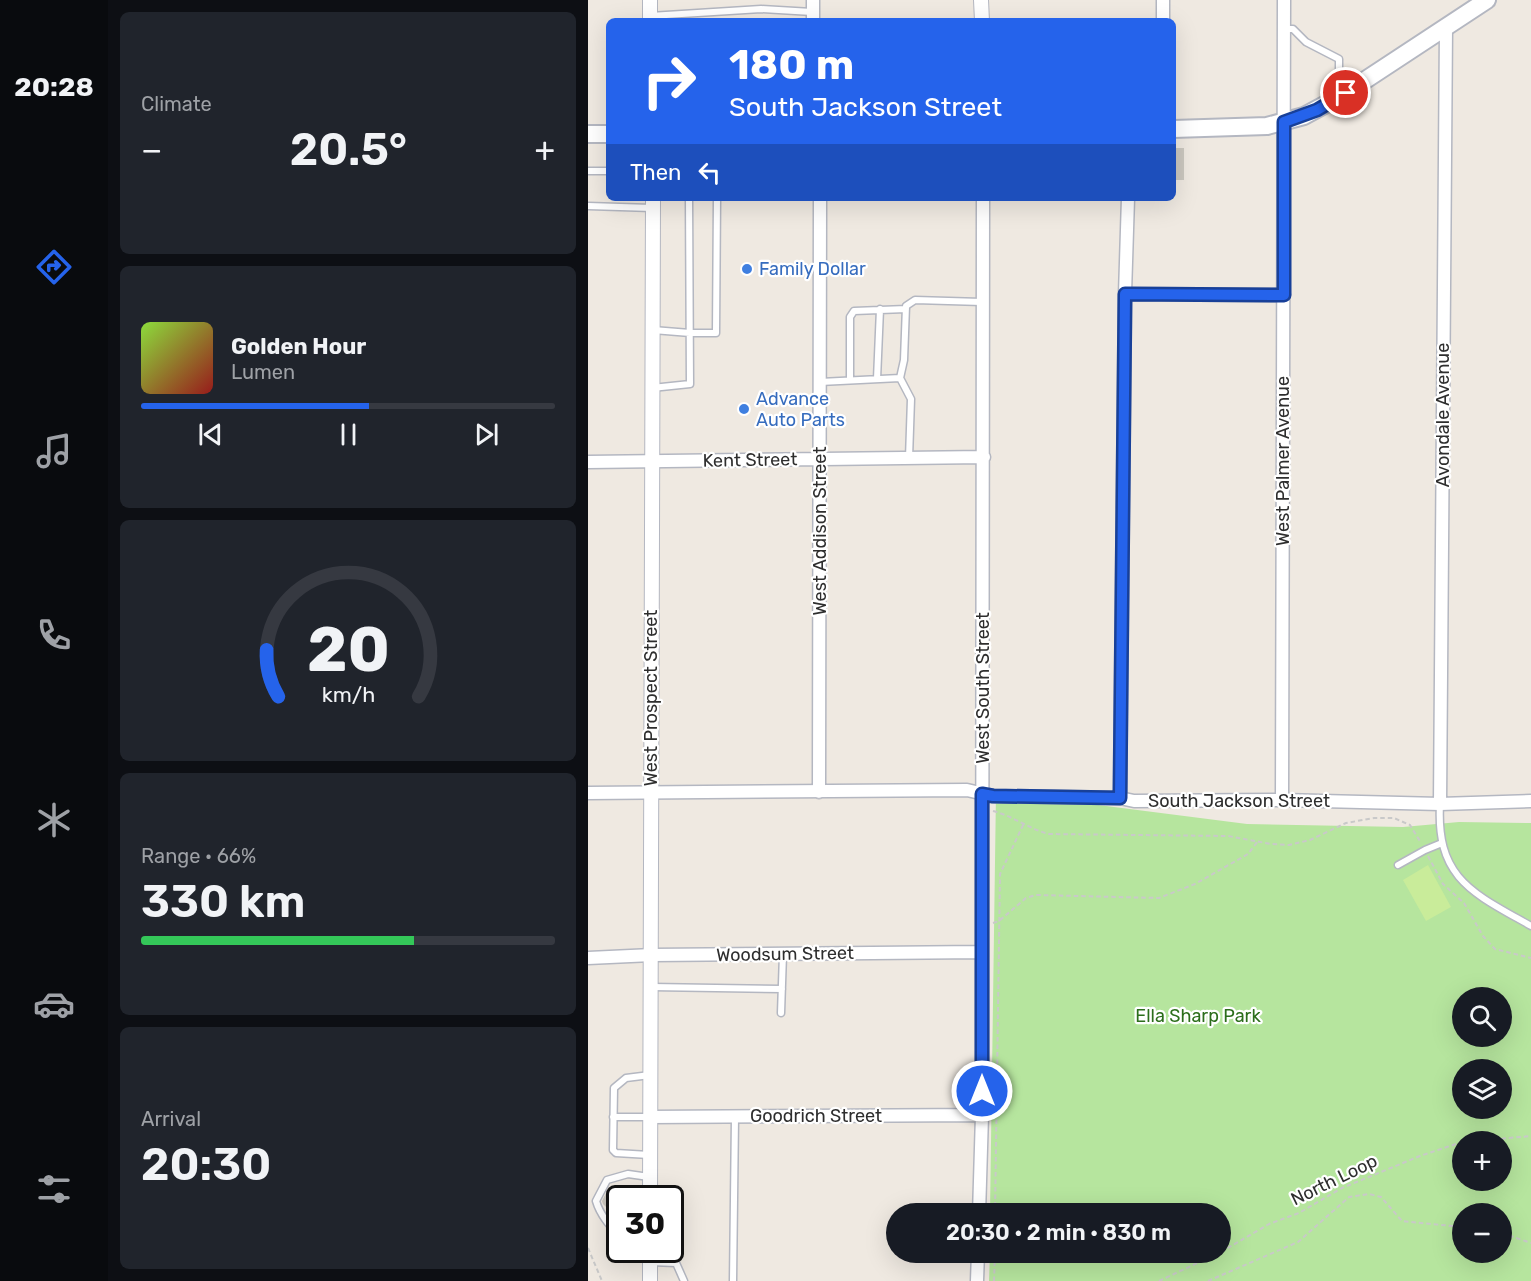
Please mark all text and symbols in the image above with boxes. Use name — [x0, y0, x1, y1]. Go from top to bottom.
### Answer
text: 180 m — [729, 40, 854, 90]
icon: right — [630, 42, 708, 120]
pin — [1320, 67, 1371, 118]
text: 20:28 — [14, 71, 94, 103]
icon: arrive — [1329, 76, 1362, 109]
text: South Jackson Street — [729, 91, 1002, 123]
text: Climate — [141, 92, 212, 116]
text: 20.5° — [290, 123, 407, 176]
text: − — [141, 130, 162, 169]
text: + — [534, 130, 555, 169]
icon: left — [693, 156, 726, 189]
text: Then — [630, 159, 681, 186]
icon: directions — [33, 246, 75, 288]
place label: Family Dollar — [759, 258, 866, 280]
marker: Family Dollar — [740, 262, 754, 276]
text: Golden Hour — [231, 333, 366, 360]
street label: Avondale Avenue — [1432, 343, 1454, 487]
text: Lumen — [231, 360, 295, 384]
street label: West Palmer Avenue — [1272, 376, 1294, 546]
place label: Advance Auto Parts — [756, 388, 845, 431]
marker: Advance Auto Parts — [737, 402, 751, 416]
icon: previous — [194, 418, 227, 451]
icon: pause — [332, 418, 365, 451]
icon: next — [470, 418, 503, 451]
icon: music — [33, 430, 75, 472]
street label: West Addison Street — [809, 447, 831, 615]
street label: Kent Street — [702, 448, 798, 472]
street label: West Prospect Street — [640, 610, 662, 786]
street label: West South Street — [972, 612, 994, 764]
icon: phone — [33, 614, 75, 656]
text: 20 — [307, 614, 389, 688]
text: km/h — [321, 683, 375, 708]
street label: South Jackson Street — [1148, 790, 1330, 812]
icon: climate — [33, 799, 75, 841]
text: Range · 66% — [141, 844, 256, 868]
text: 330 km — [141, 875, 305, 928]
street label: Woodsum Street — [716, 942, 854, 966]
icon: car — [33, 983, 75, 1025]
map controls — [1452, 987, 1512, 1263]
button: search — [1452, 987, 1512, 1047]
park label: Ella Sharp Park — [1135, 1005, 1261, 1027]
position arrow — [950, 1059, 1014, 1123]
button: layers — [1452, 1059, 1512, 1119]
street label: Goodrich Street — [750, 1105, 882, 1127]
text: Arrival — [141, 1107, 201, 1131]
button: + — [1452, 1131, 1512, 1191]
text: 20:30 — [141, 1138, 271, 1191]
street label: North Loop — [1287, 1150, 1381, 1210]
icon: filters — [33, 1168, 75, 1210]
speed limit sign: 30 — [606, 1185, 684, 1263]
button: − — [1452, 1203, 1512, 1263]
text: 20:30 · 2 min · 830 m — [946, 1219, 1171, 1246]

